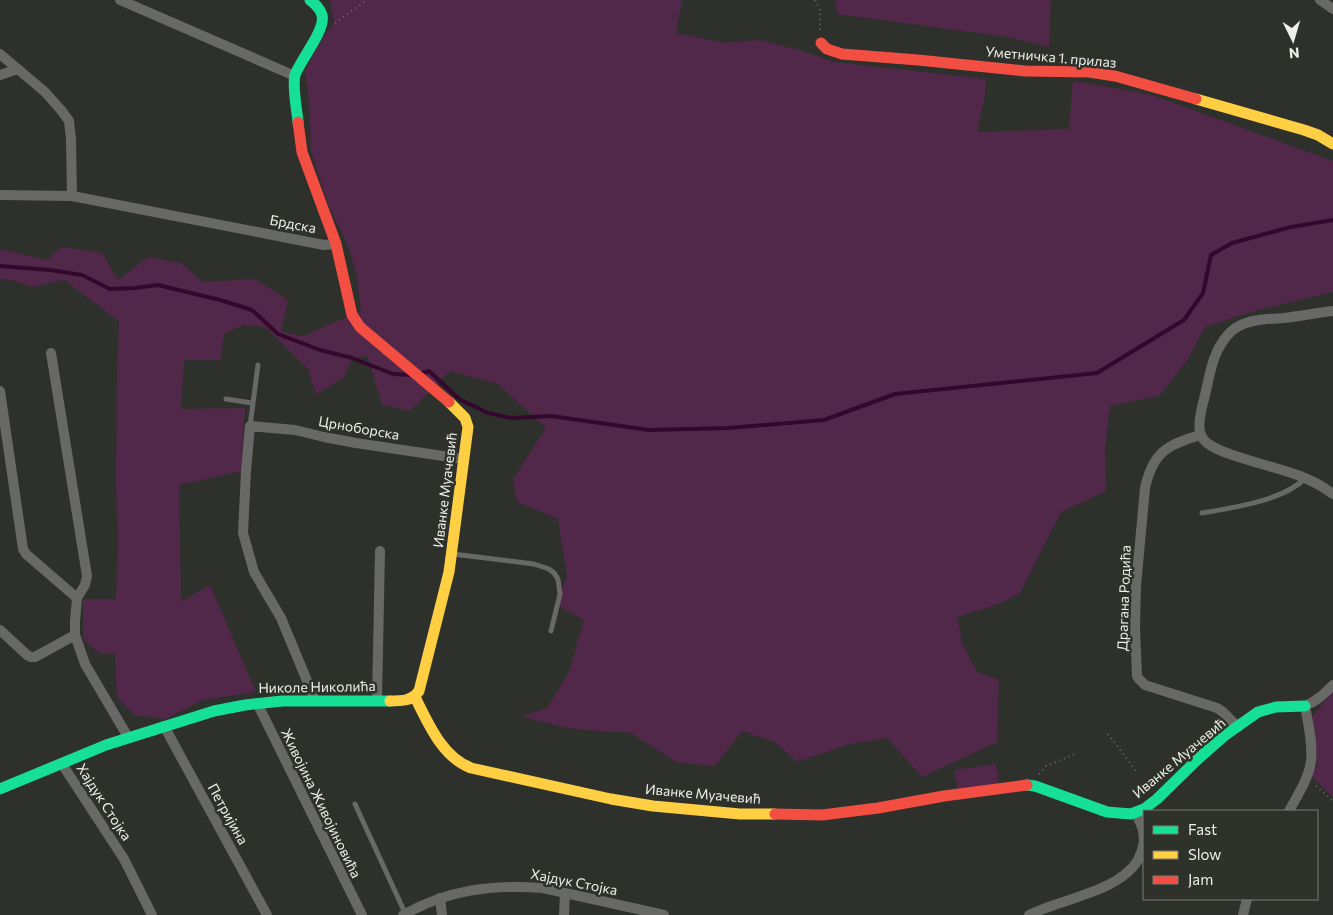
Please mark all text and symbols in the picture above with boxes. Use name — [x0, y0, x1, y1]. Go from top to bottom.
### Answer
north arrow — [1268, 15, 1318, 65]
street label: Уметничка 1. прилаз — [985, 42, 1118, 71]
text: N — [1288, 45, 1300, 62]
street label: Брдска — [268, 211, 318, 236]
street label: Црноборска — [317, 412, 401, 443]
street label: Иванке Муачевић — [429, 431, 460, 549]
street label: Драгана Родића — [1113, 545, 1134, 651]
street label: Николе Николића — [258, 677, 376, 696]
street label: Иванке Муачевић — [1129, 714, 1229, 801]
street label: Живојина Живојиновића — [278, 725, 365, 881]
street label: Хајдук Стојка — [73, 760, 136, 843]
street label: Петријина — [205, 780, 252, 847]
street label: Иванке Муачевић — [645, 780, 762, 807]
legend — [1143, 810, 1318, 900]
text: Fast — [1188, 820, 1217, 838]
text: Slow — [1188, 845, 1221, 863]
street label: Хајдук Стојка — [529, 865, 619, 898]
text: Jam — [1188, 870, 1213, 888]

